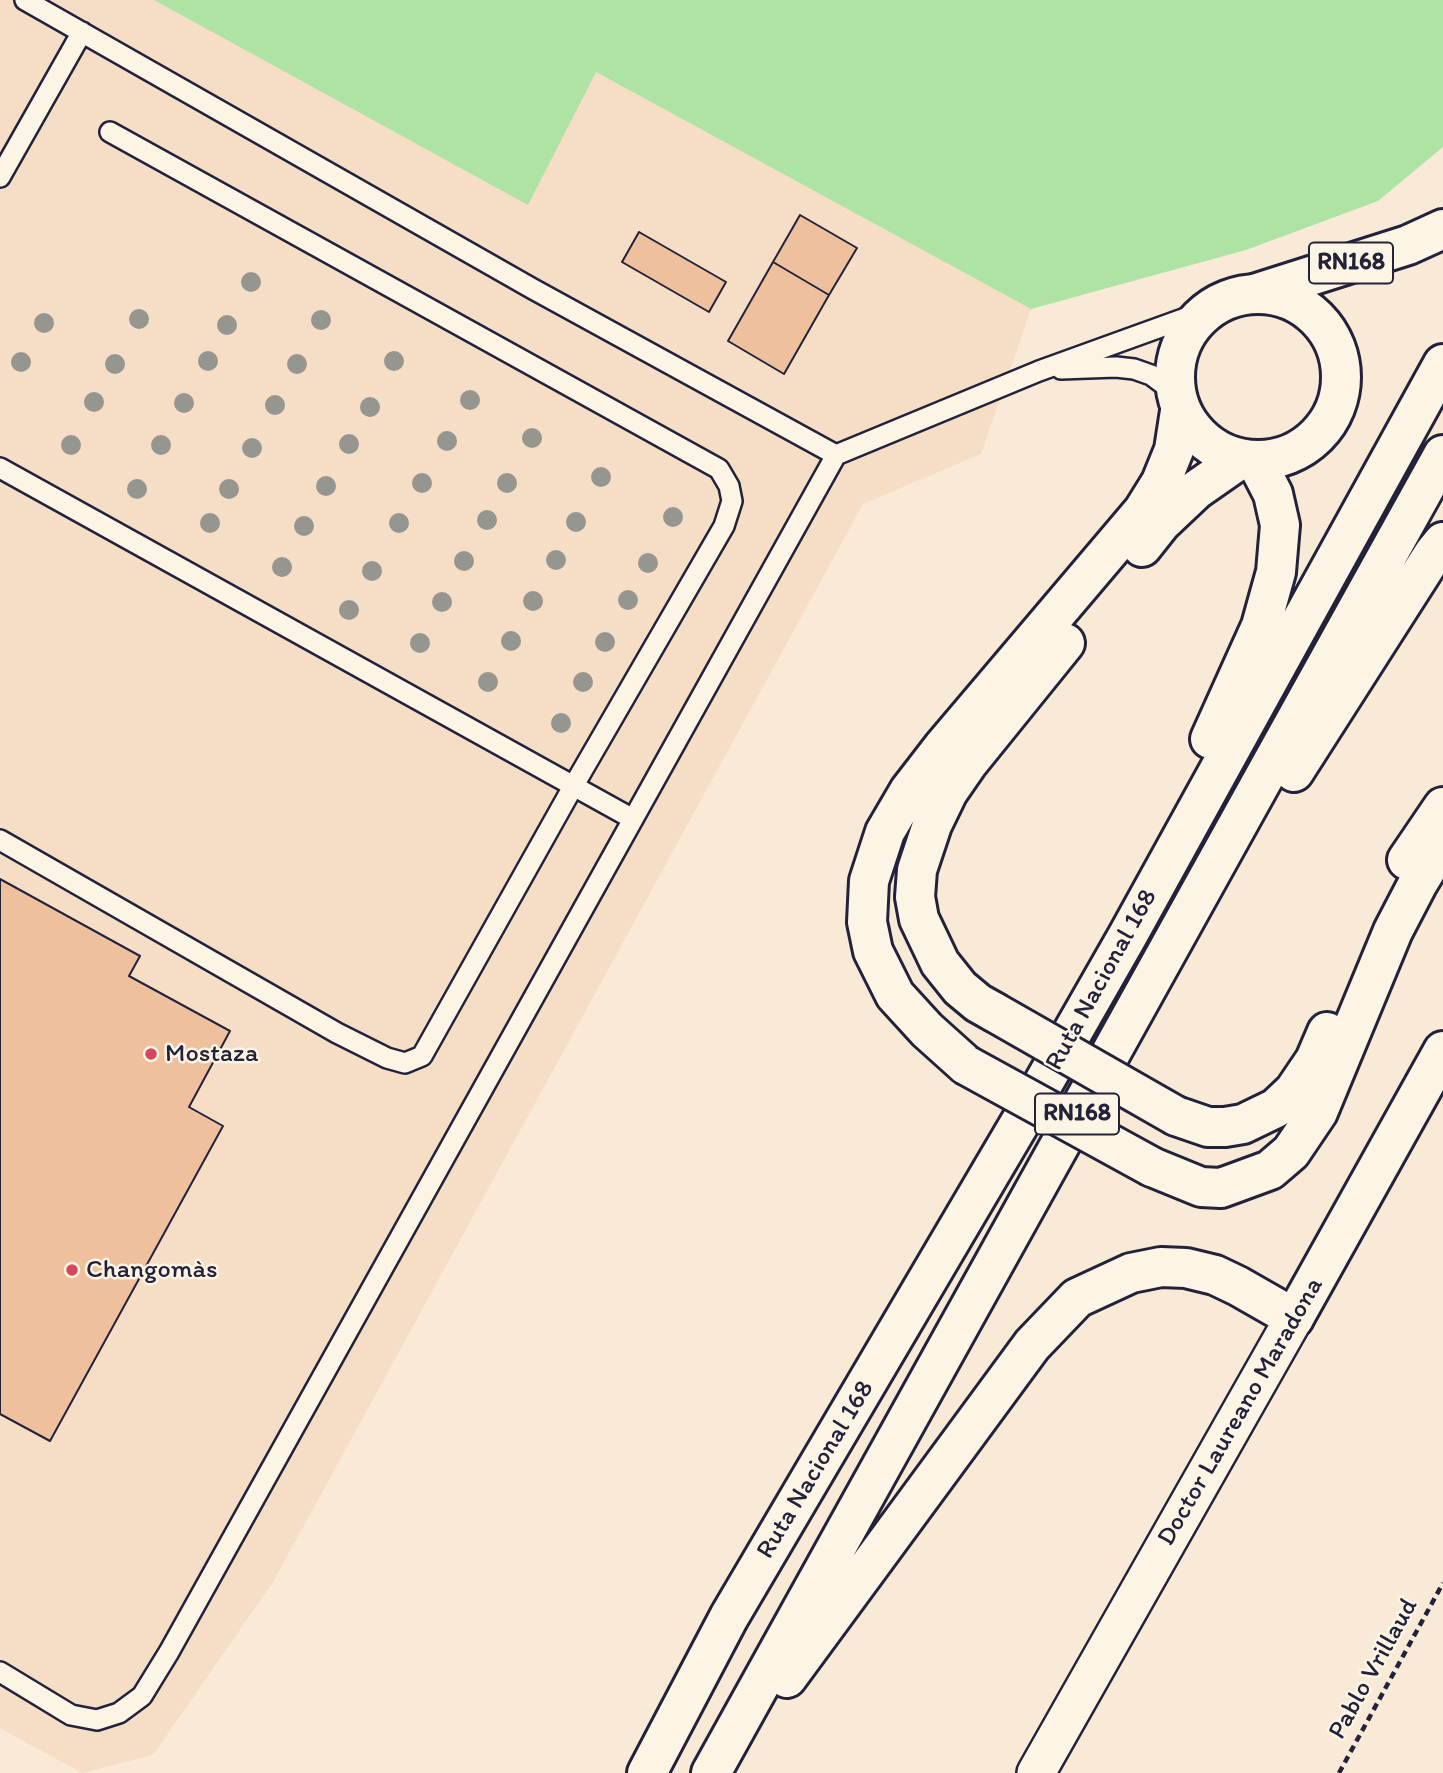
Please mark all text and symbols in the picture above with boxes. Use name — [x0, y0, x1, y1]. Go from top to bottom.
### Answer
road number: RN168 — [1309, 242, 1393, 284]
street label: Ruta Nacional 168 — [1039, 884, 1165, 1076]
place label: Mostaza — [165, 1038, 258, 1070]
marker: Mostaza — [143, 1046, 159, 1062]
road number: RN168 — [1035, 1094, 1119, 1134]
place label: Changomàs — [86, 1254, 218, 1286]
marker: Changomàs — [64, 1262, 80, 1278]
street label: Doctor Laureano Maradona — [1151, 1272, 1331, 1552]
street label: Ruta Nacional 168 — [751, 1375, 881, 1565]
street label: Pablo Vrillaud — [1323, 1593, 1425, 1745]

